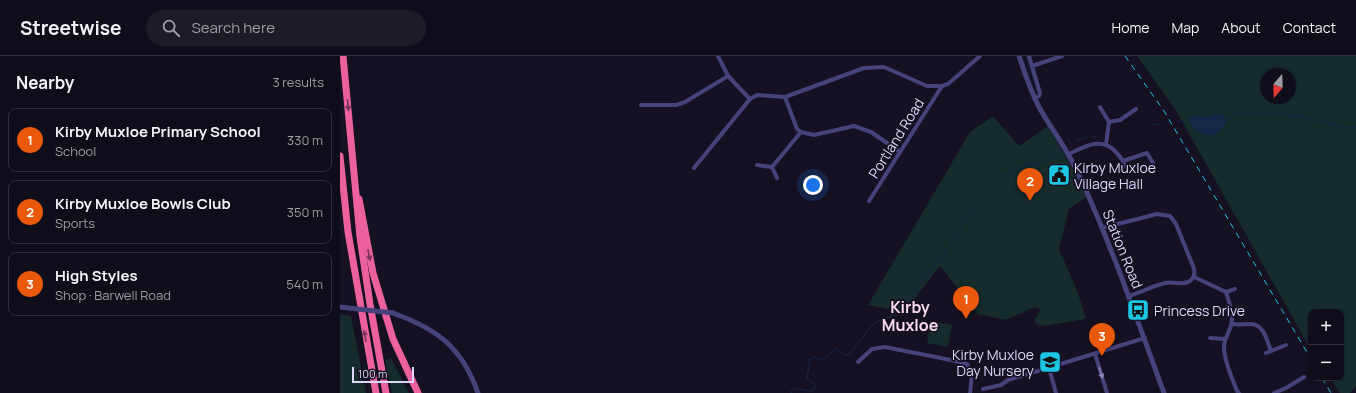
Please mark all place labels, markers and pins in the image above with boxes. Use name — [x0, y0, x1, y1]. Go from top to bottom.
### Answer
place label: Kirby Muxloe Village Hall — [1074, 158, 1156, 193]
public building icon: Kirby Muxloe Village Hall — [1046, 162, 1072, 188]
pin: 2 — [1017, 168, 1043, 201]
pin: 1 — [953, 286, 979, 319]
bus stop icon: Princess Drive — [1125, 297, 1151, 323]
place label: Princess Drive — [1154, 301, 1245, 320]
pin: 3 — [1089, 323, 1115, 356]
place label: Kirby Muxloe Day Nursery — [952, 345, 1035, 380]
school or university icon: Kirby Muxloe Day Nursery — [1037, 349, 1063, 375]

